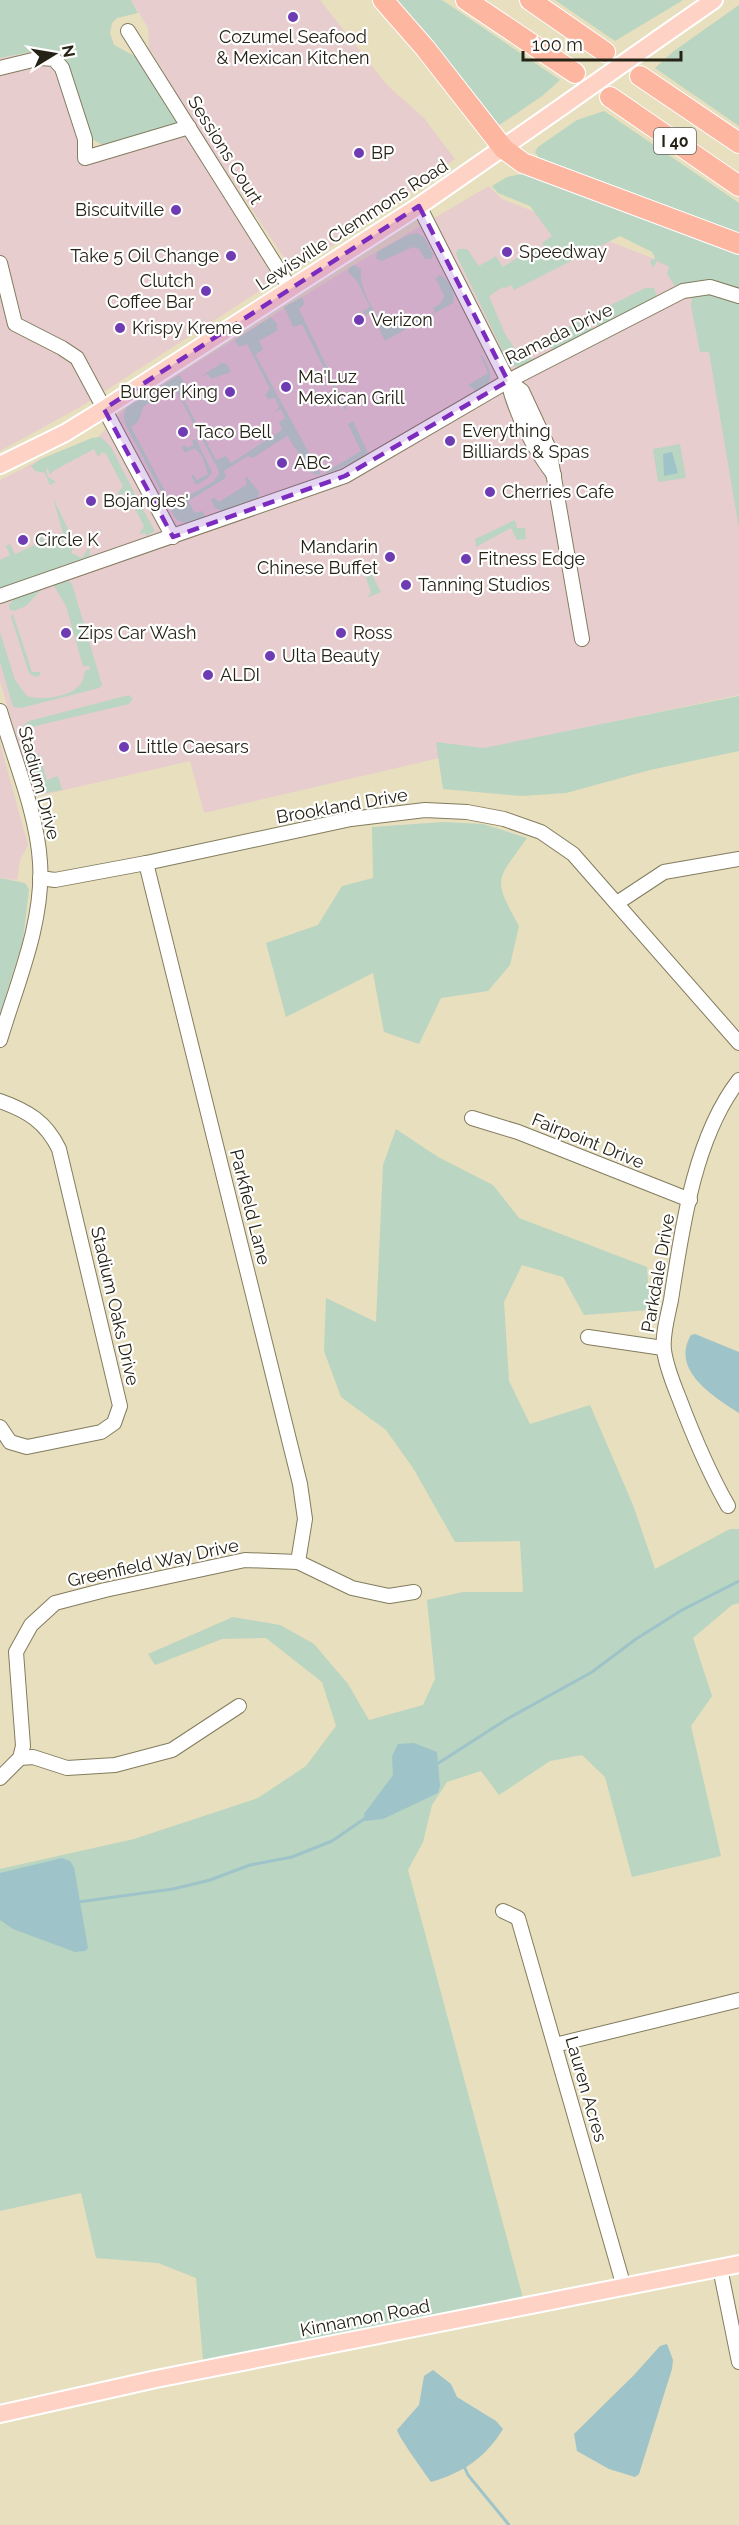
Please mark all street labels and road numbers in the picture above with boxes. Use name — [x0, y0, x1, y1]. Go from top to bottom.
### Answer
street label: Sessions Court — [184, 92, 267, 208]
road number: I 40 — [654, 128, 696, 154]
street label: Lewisville Clemmons Road — [252, 155, 452, 295]
street label: Ramada Drive — [502, 298, 616, 368]
street label: Stadium Drive — [14, 724, 65, 842]
street label: Brookland Drive — [275, 784, 410, 827]
street label: Fairpoint Drive — [529, 1108, 648, 1173]
street label: Parkfield Lane — [226, 1147, 275, 1267]
street label: Parkdale Drive — [637, 1211, 678, 1334]
street label: Stadium Oaks Drive — [87, 1224, 144, 1388]
street label: Greenfield Way Drive — [65, 1534, 241, 1591]
street label: Lauren Acres — [561, 2033, 612, 2145]
street label: Kinnamon Road — [298, 2295, 432, 2340]

